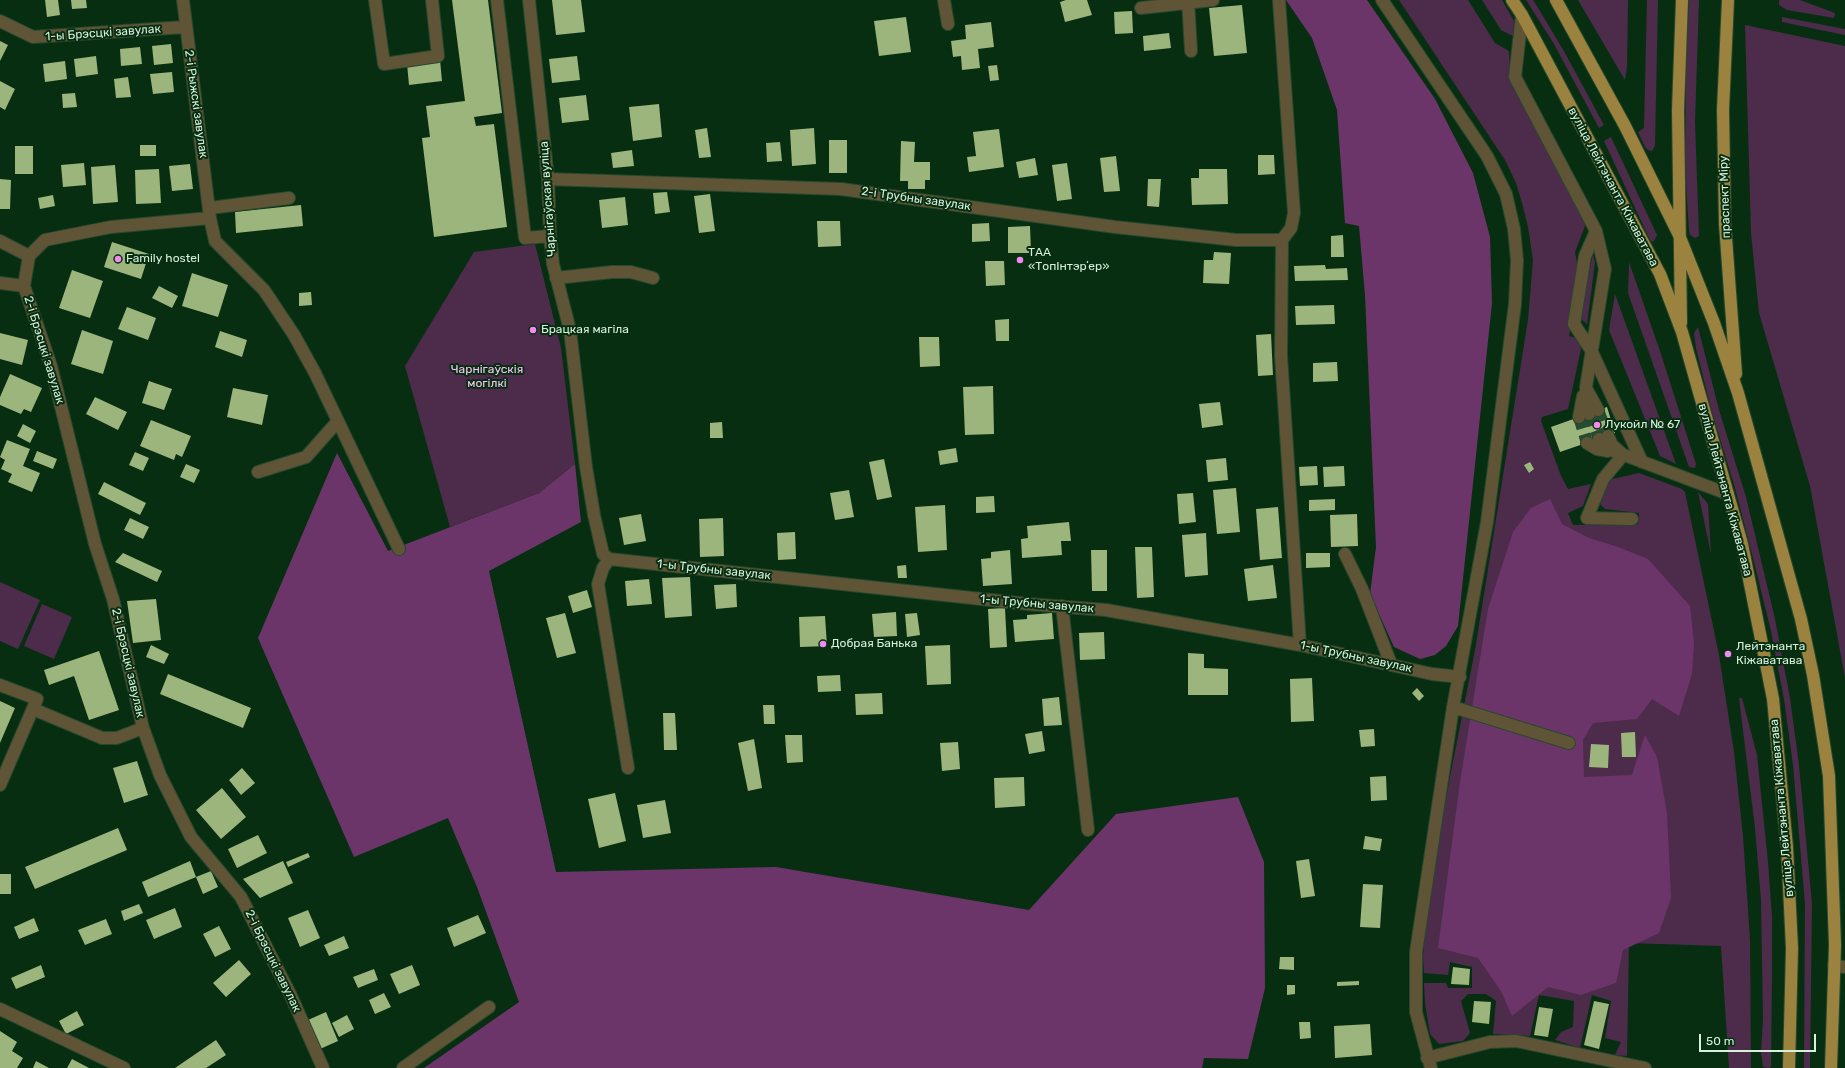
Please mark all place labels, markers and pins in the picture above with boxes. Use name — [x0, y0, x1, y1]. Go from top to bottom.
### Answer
place label: ТАА «ТопІнтэрʼер» — [1028, 246, 1109, 274]
place label: Family hostel — [126, 252, 200, 266]
marker: Family hostel — [113, 254, 123, 264]
marker: ТАА «ТопІнтэрʼер» — [1015, 255, 1025, 265]
place label: Брацкая магіла — [541, 323, 629, 337]
marker: Брацкая магіла — [528, 325, 538, 335]
place label: Лукойл № 67 — [1605, 418, 1680, 432]
marker: Лукойл № 67 — [1592, 420, 1602, 430]
place label: Добрая Банька — [831, 637, 917, 651]
marker: Добрая Банька — [818, 639, 828, 649]
place label: Лейтэнанта Кіжаватава — [1736, 640, 1805, 668]
marker: Лейтэнанта Кіжаватава — [1723, 649, 1733, 659]

